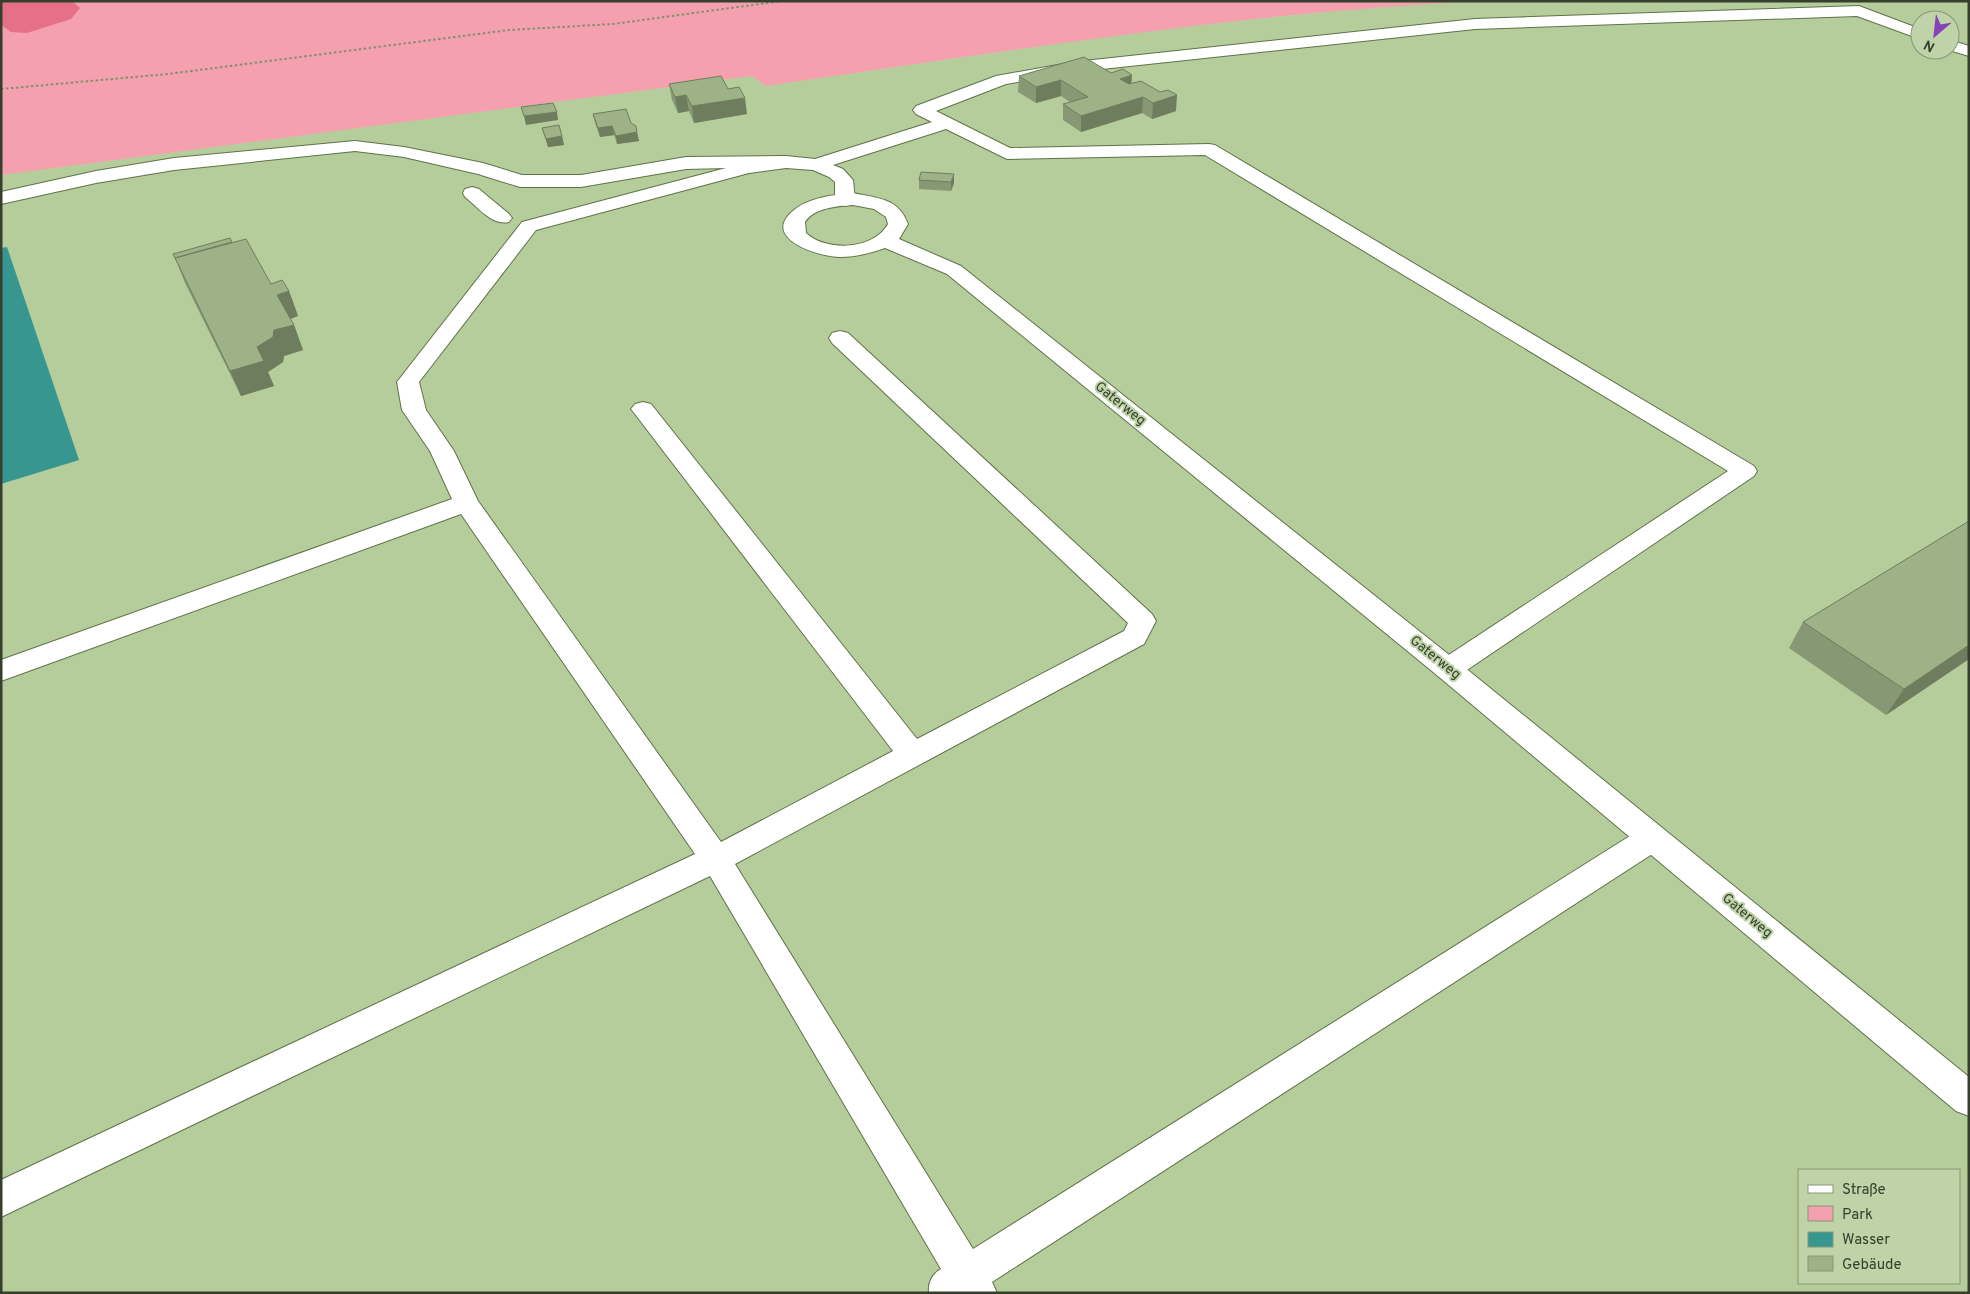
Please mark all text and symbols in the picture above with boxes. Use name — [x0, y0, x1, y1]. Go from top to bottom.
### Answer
north arrow — [1910, 10, 1960, 60]
text: N — [1921, 35, 1938, 55]
street label: Gaterweg — [1091, 378, 1149, 430]
street label: Gaterweg — [1406, 632, 1464, 684]
street label: Gaterweg — [1718, 890, 1776, 942]
legend — [1798, 1169, 1960, 1284]
text: Straße — [1842, 1181, 1886, 1200]
text: Park — [1842, 1206, 1873, 1225]
text: Wasser — [1842, 1231, 1890, 1250]
text: Gebäude — [1842, 1256, 1902, 1275]

